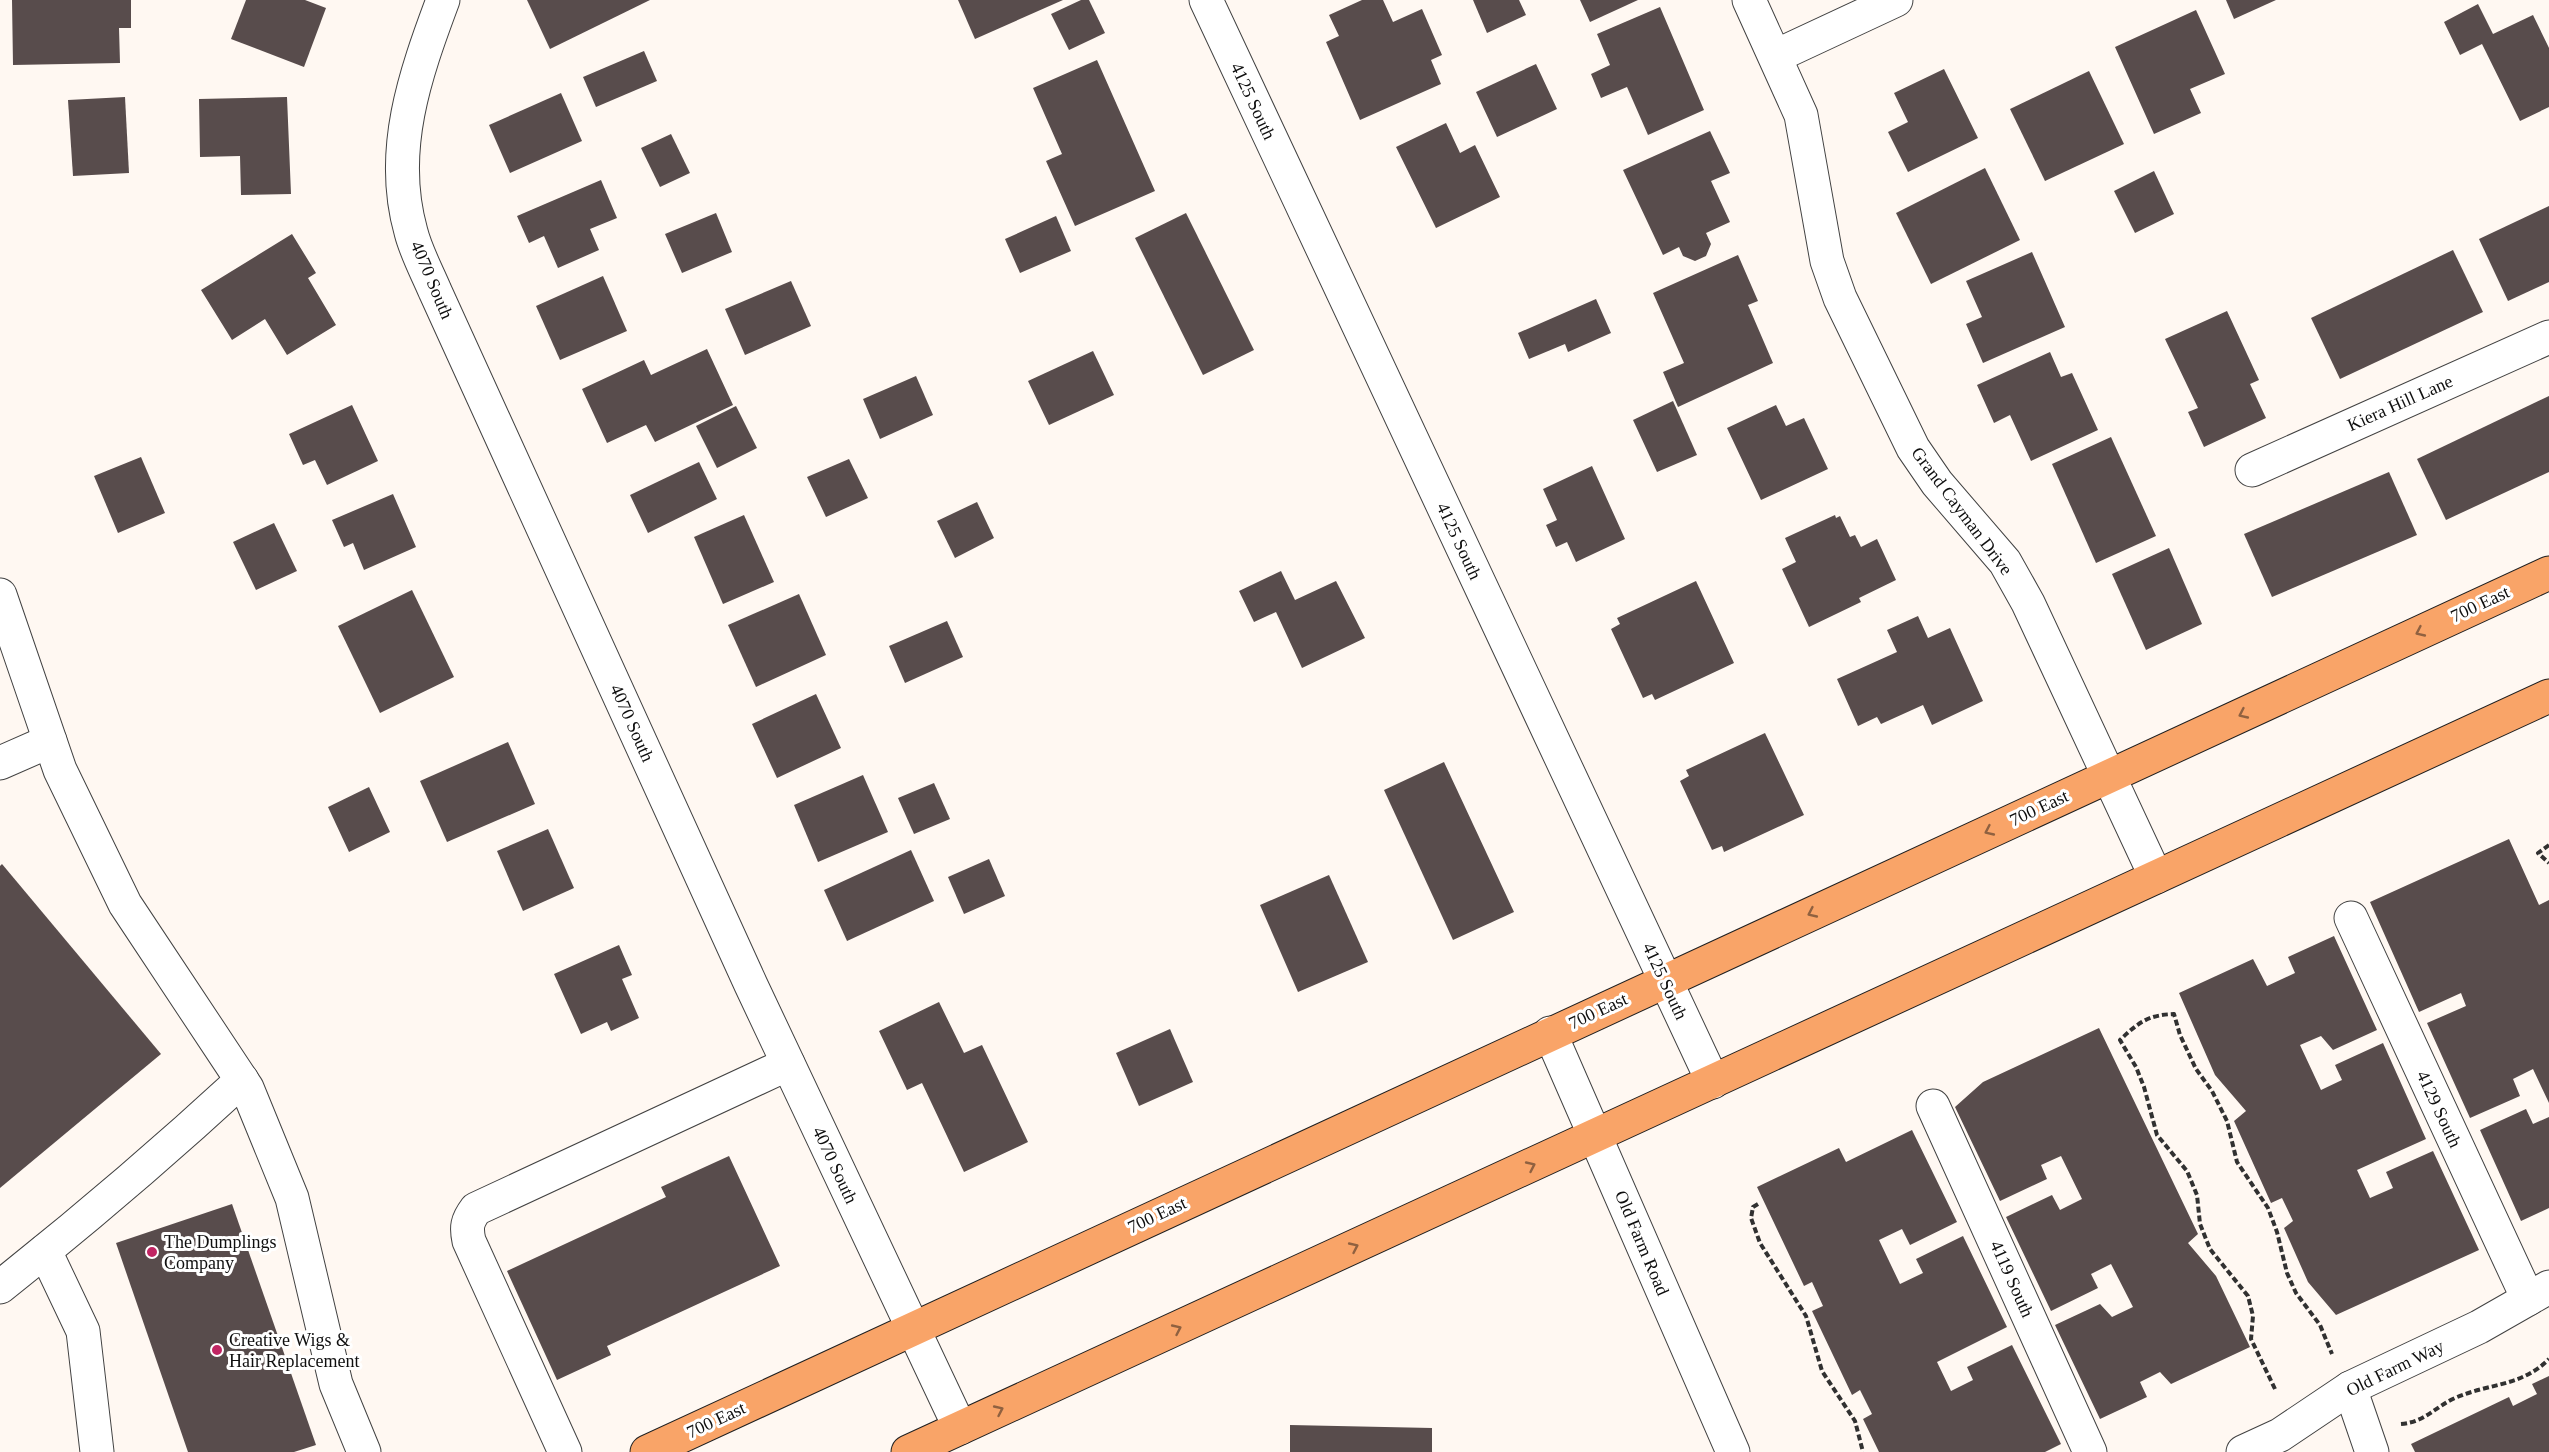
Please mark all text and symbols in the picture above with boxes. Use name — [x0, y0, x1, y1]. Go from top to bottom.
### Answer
street label: 4125 South — [1227, 59, 1279, 143]
street label: 4070 South — [407, 238, 457, 322]
street label: Kiera Hill Lane — [2344, 371, 2456, 435]
street label: Grand Cayman Drive — [1907, 443, 2017, 579]
street label: 4125 South — [1433, 499, 1485, 583]
street label: 700 East — [2447, 582, 2513, 626]
one-way arrow — [2415, 625, 2426, 637]
street label: 4070 South — [606, 681, 658, 765]
one-way arrow — [2238, 707, 2249, 719]
street label: 700 East — [2006, 786, 2072, 830]
one-way arrow — [1985, 824, 1996, 836]
one-way arrow — [1808, 905, 1819, 917]
street label: 4125 South — [1639, 939, 1691, 1023]
street label: 700 East — [1565, 989, 1631, 1033]
street label: 4129 South — [2413, 1067, 2465, 1151]
street label: 4070 South — [809, 1123, 861, 1207]
one-way arrow — [1525, 1161, 1536, 1173]
street label: Old Farm Road — [1611, 1188, 1673, 1298]
street label: 700 East — [1124, 1193, 1190, 1237]
place label: The Dumplings Company — [164, 1232, 277, 1273]
street label: 4119 South — [1986, 1238, 2038, 1320]
one-way arrow — [1347, 1243, 1358, 1255]
marker: The Dumplings Company — [145, 1245, 159, 1259]
one-way arrow — [1170, 1324, 1181, 1336]
place label: Creative Wigs & Hair Replacement — [229, 1330, 359, 1371]
street label: Old Farm Way — [2343, 1336, 2447, 1400]
marker: Creative Wigs & Hair Replacement — [210, 1343, 224, 1357]
street label: 700 East — [683, 1398, 749, 1442]
one-way arrow — [993, 1405, 1004, 1417]

